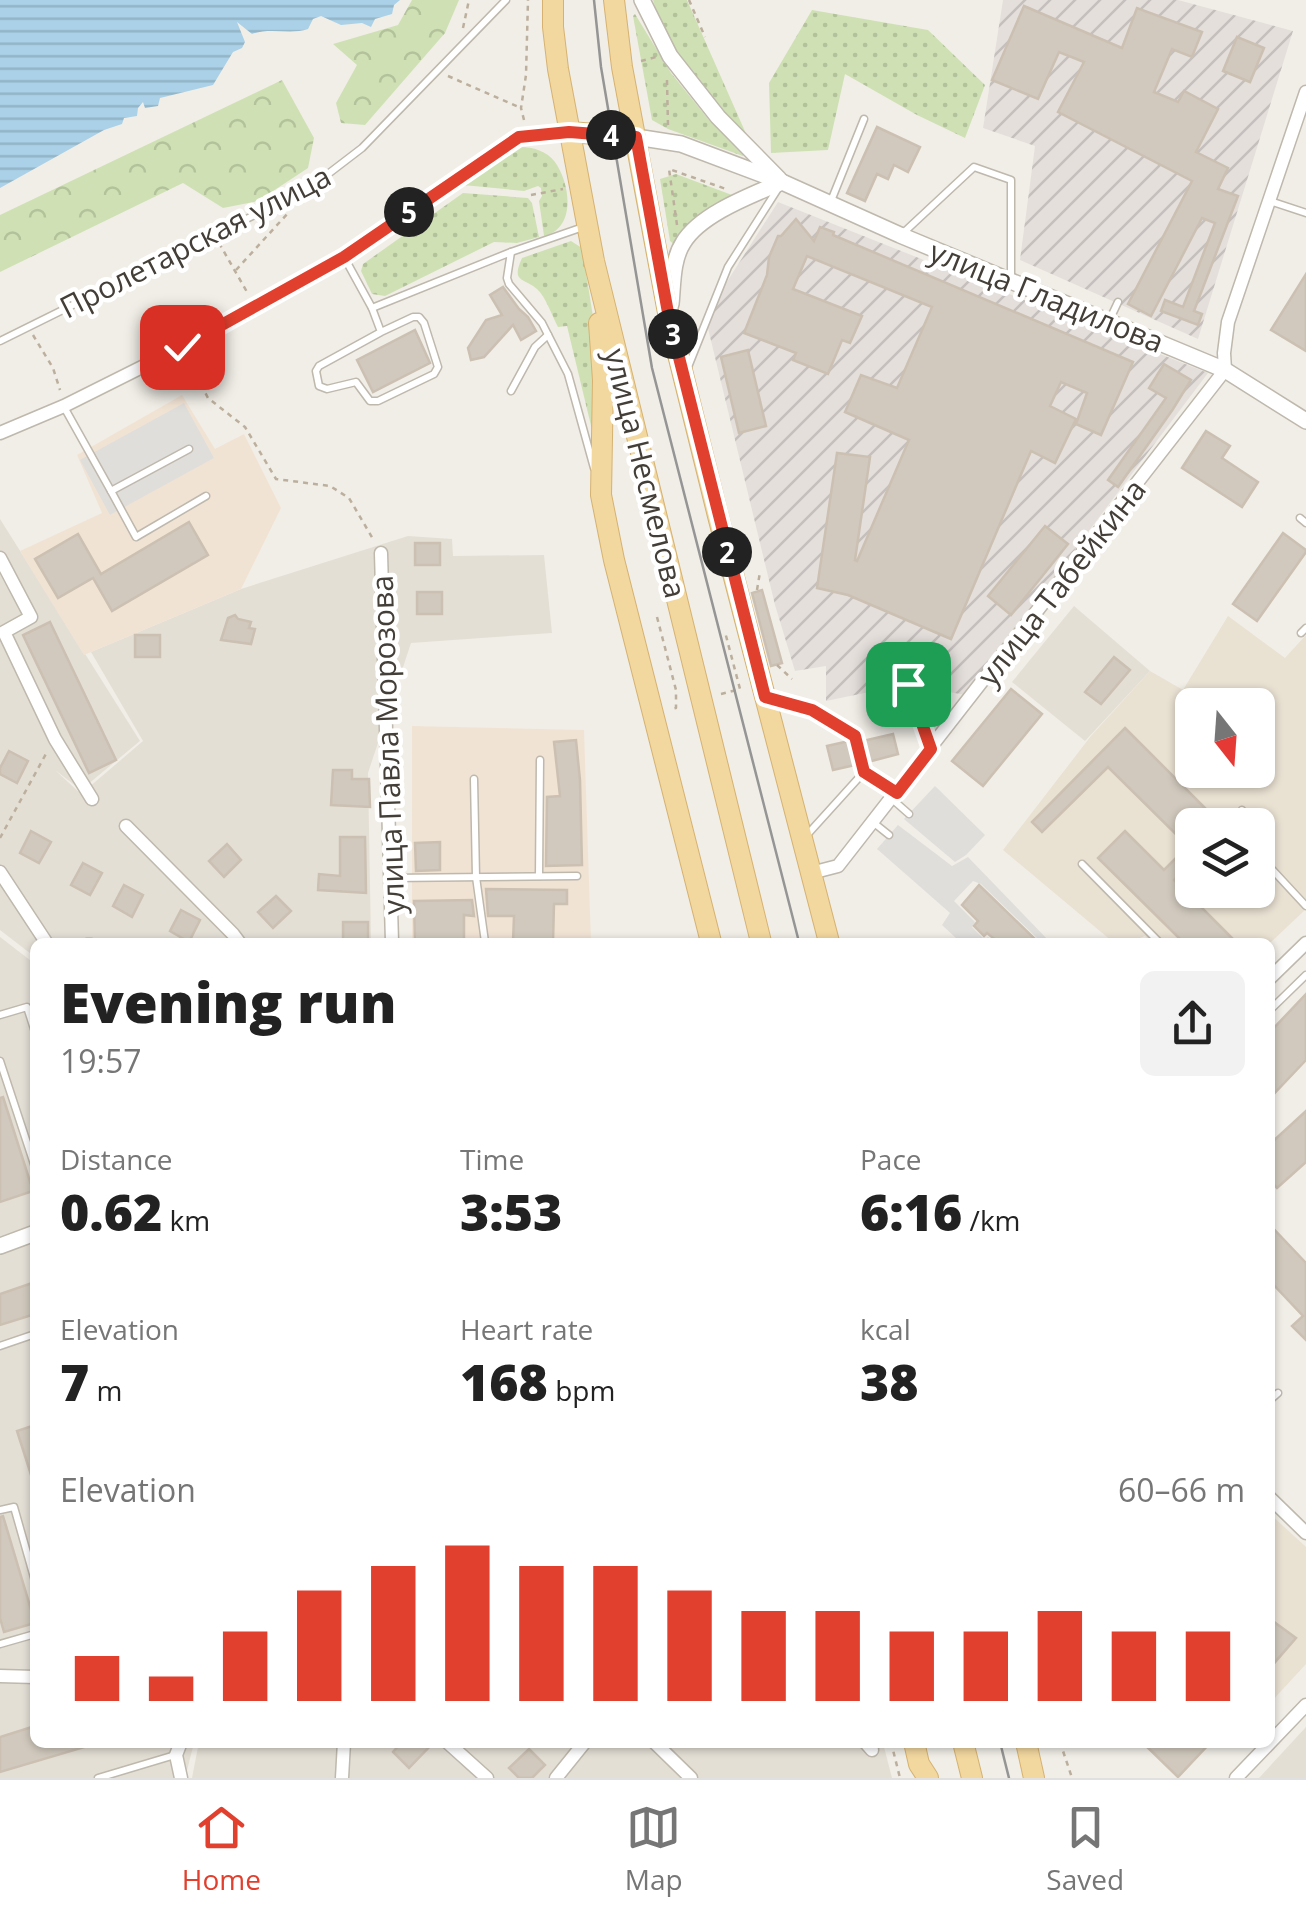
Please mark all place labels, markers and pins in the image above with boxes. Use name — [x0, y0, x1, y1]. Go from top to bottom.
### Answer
pin: 4 — [586, 110, 636, 160]
pin: 5 — [384, 187, 434, 237]
pin — [140, 305, 225, 390]
pin: 3 — [648, 309, 698, 359]
pin: 2 — [702, 527, 752, 577]
pin — [866, 642, 951, 727]

